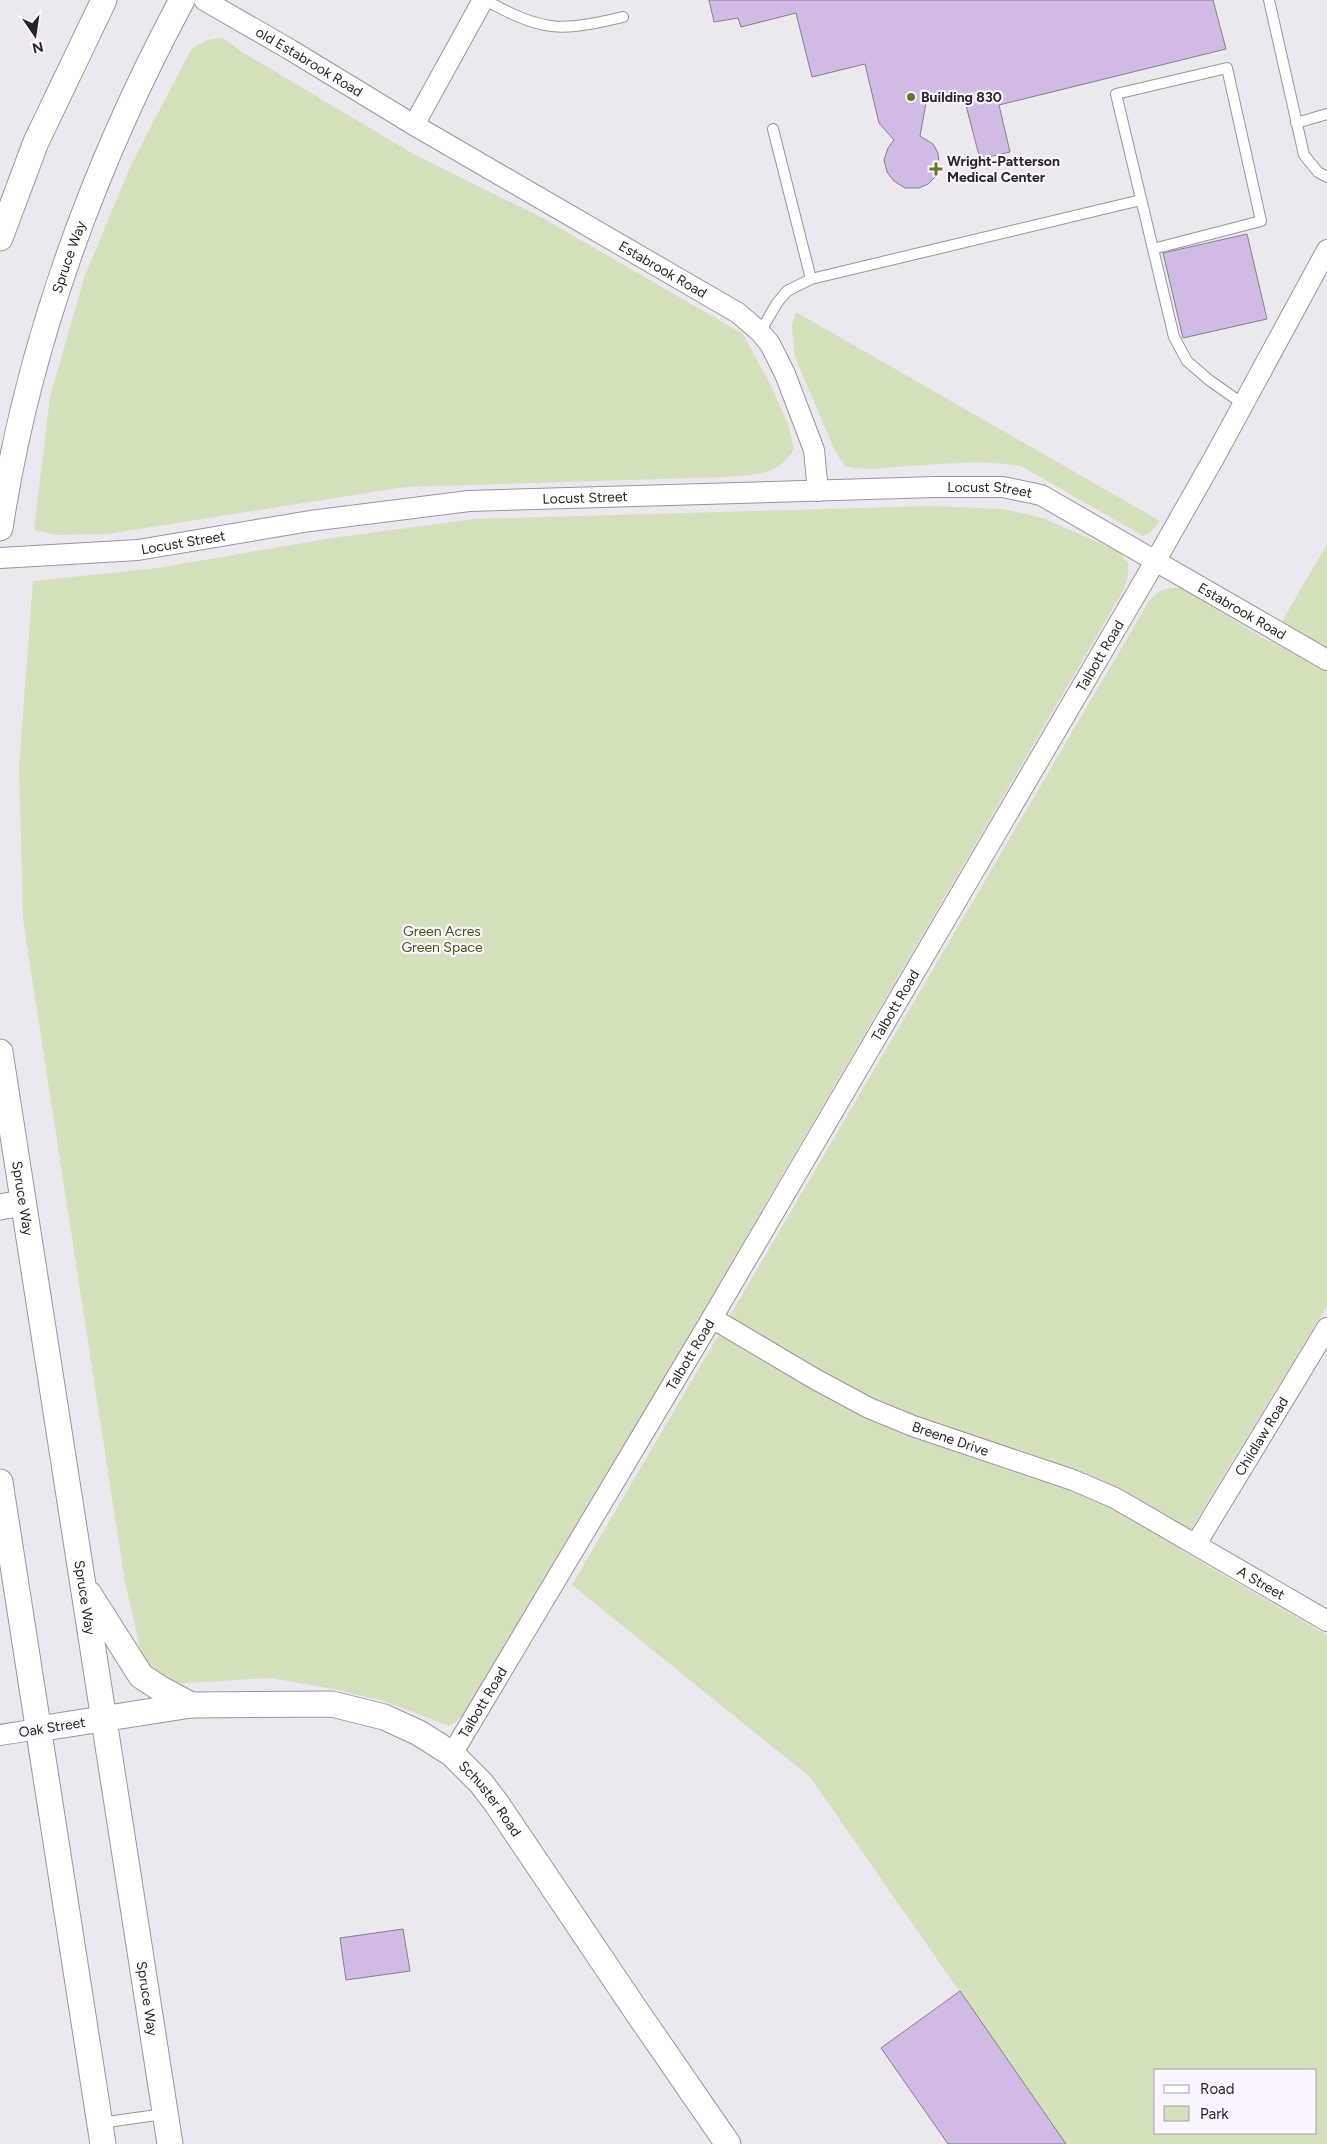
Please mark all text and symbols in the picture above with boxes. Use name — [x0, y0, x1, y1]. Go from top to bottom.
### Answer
north arrow — [10, 10, 60, 60]
street label: old Estabrook Road — [252, 24, 366, 101]
text: N — [31, 38, 45, 57]
place label: Building 830 — [921, 89, 1002, 106]
marker: Building 830 — [905, 91, 917, 103]
place label: Wright-Patterson Medical Center — [947, 153, 1060, 186]
marker: Wright-Patterson Medical Center — [929, 162, 943, 176]
street label: Spruce Way — [49, 218, 90, 295]
street label: Estabrook Road — [615, 238, 710, 302]
street label: Locust Street — [947, 479, 1034, 502]
street label: Locust Street — [542, 488, 628, 508]
street label: Locust Street — [140, 527, 227, 558]
street label: Estabrook Road — [1195, 579, 1289, 643]
street label: Talbott Road — [1073, 617, 1128, 695]
park label: Green Acres Green Space — [401, 923, 483, 956]
street label: Talbott Road — [868, 967, 923, 1044]
street label: Spruce Way — [8, 1160, 37, 1238]
street label: Talbott Road — [663, 1316, 718, 1393]
street label: Childlaw Road — [1231, 1394, 1292, 1479]
street label: Breene Drive — [910, 1418, 991, 1460]
street label: Spruce Way — [70, 1559, 99, 1637]
street label: A Street — [1234, 1563, 1288, 1604]
street label: Talbott Road — [455, 1664, 511, 1741]
street label: Oak Street — [17, 1714, 87, 1741]
street label: Schuster Road — [455, 1758, 525, 1840]
street label: Spruce Way — [133, 1960, 161, 2038]
legend — [1154, 2069, 1317, 2134]
text: Road — [1200, 2080, 1235, 2098]
text: Park — [1200, 2105, 1229, 2123]

